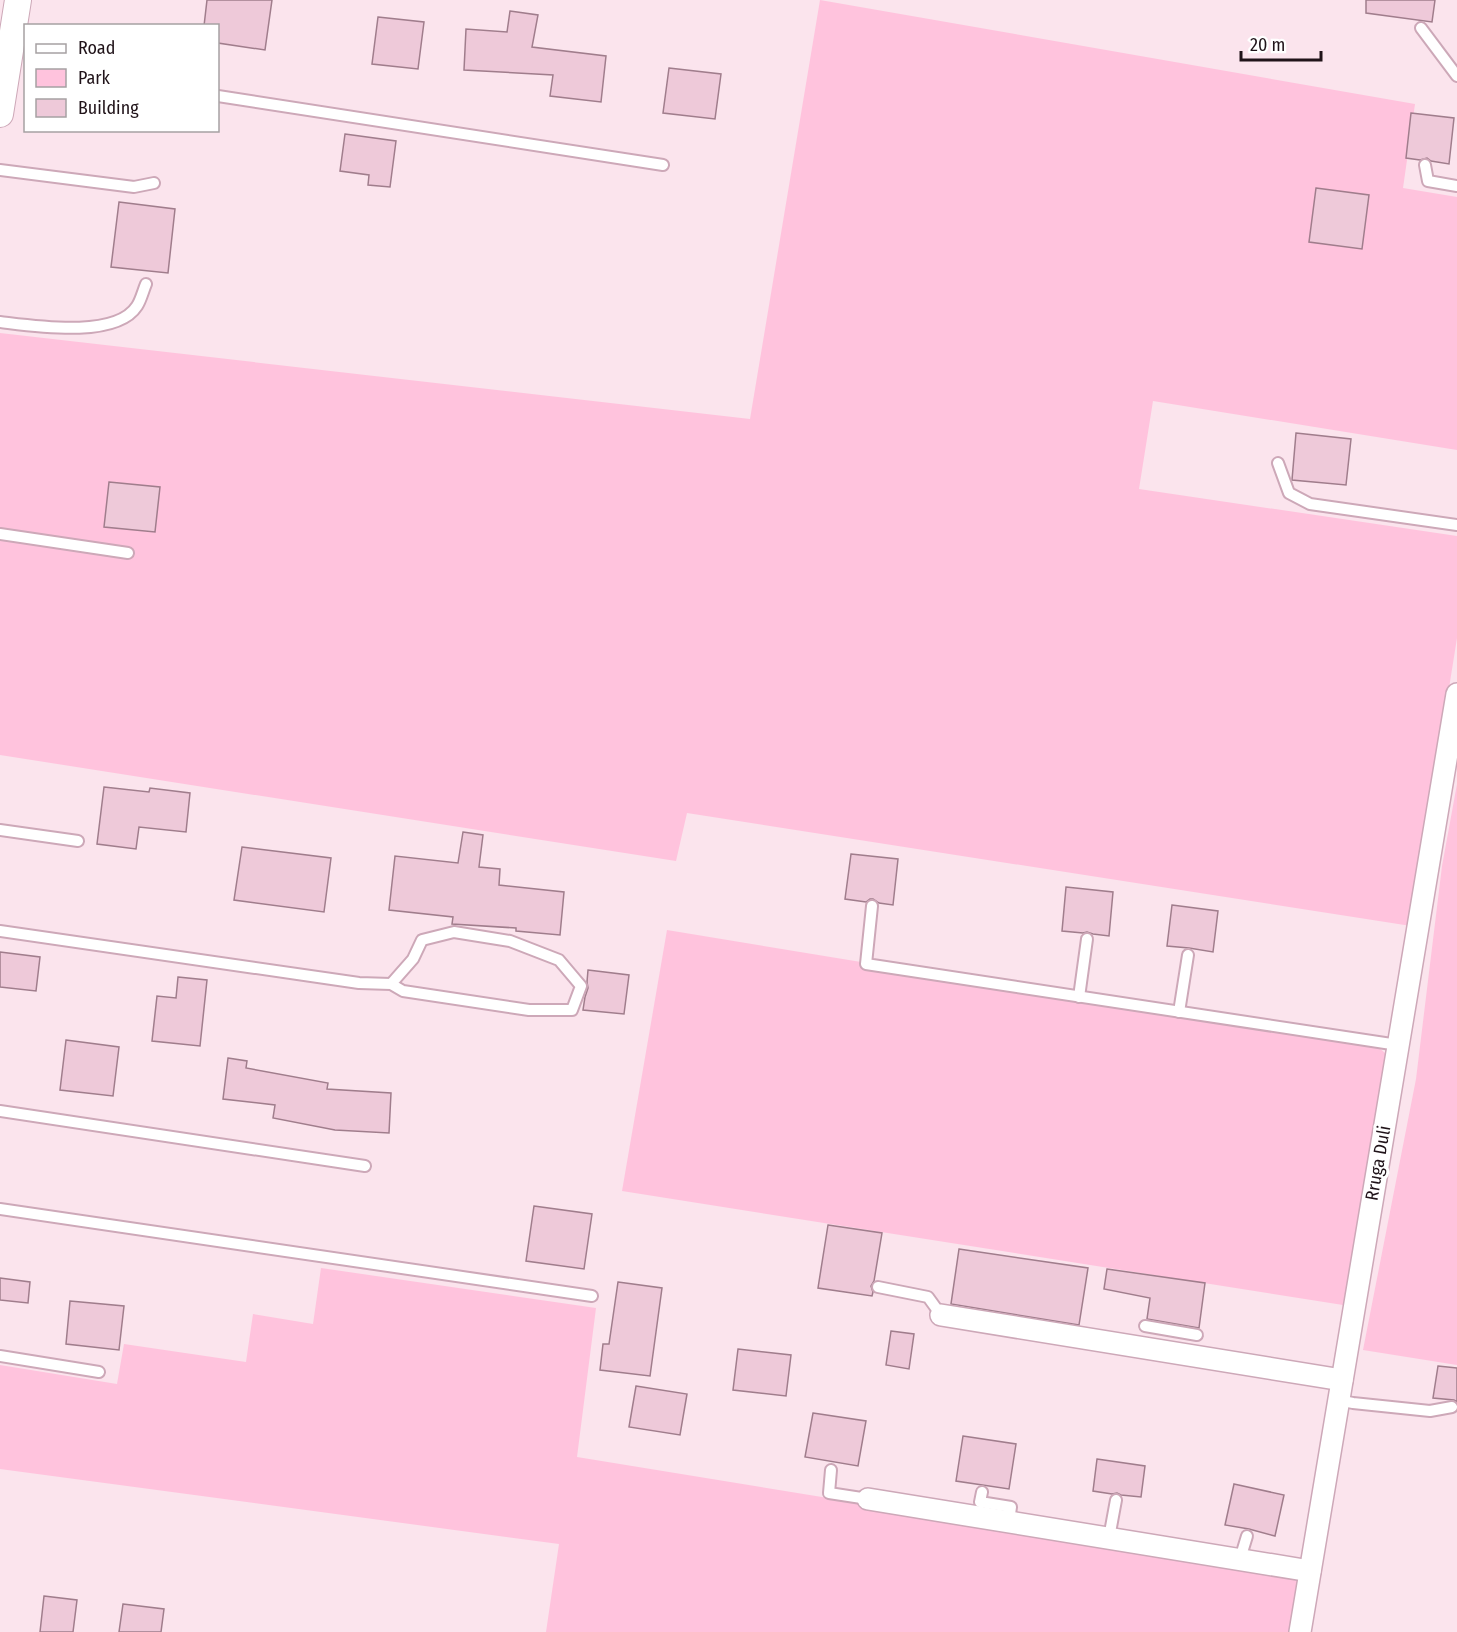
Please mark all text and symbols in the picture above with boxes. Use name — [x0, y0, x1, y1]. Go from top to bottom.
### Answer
legend — [24, 24, 219, 132]
scale bar — [1241, 24, 1320, 62]
text: 20 m — [1250, 34, 1285, 56]
text: Road — [78, 37, 115, 59]
text: Park — [78, 67, 111, 89]
text: Building — [78, 97, 139, 119]
street label: Rruga Duli — [1361, 1124, 1395, 1202]

